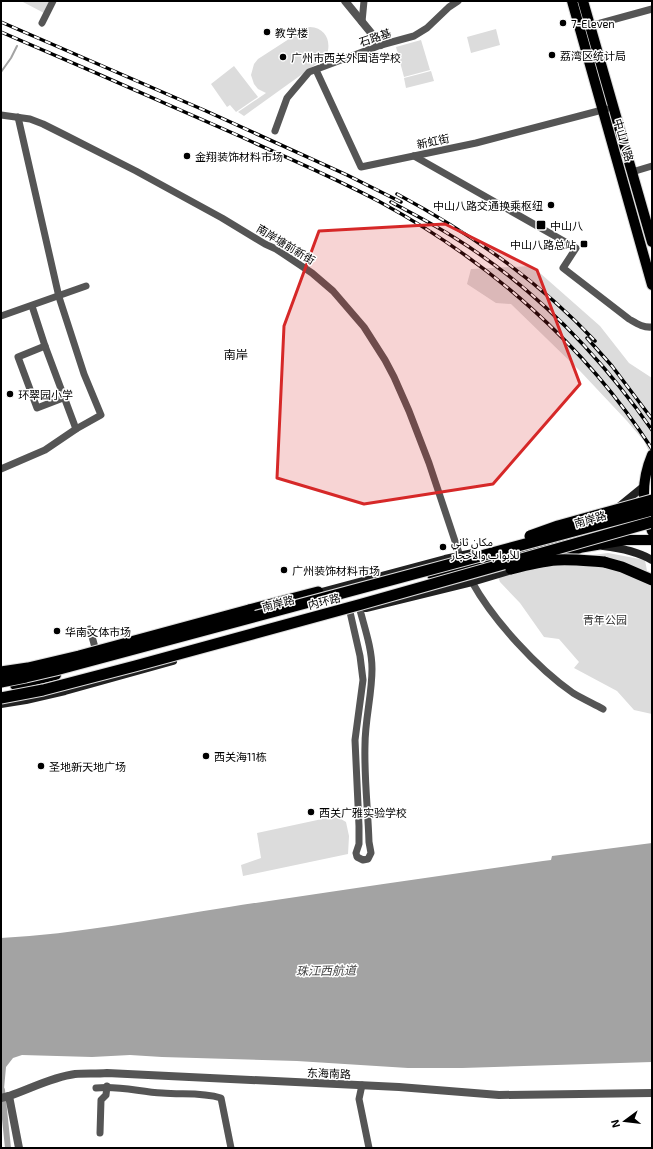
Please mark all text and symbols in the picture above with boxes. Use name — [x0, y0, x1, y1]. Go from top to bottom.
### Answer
place label: 7-Eleven — [571, 17, 615, 30]
marker: 7-Eleven — [558, 18, 568, 28]
place label: 教学楼 — [275, 26, 308, 39]
street label: 石路基 — [357, 26, 393, 48]
marker: 教学楼 — [262, 27, 272, 37]
place label: 荔湾区统计局 — [560, 49, 626, 62]
marker: 荔湾区统计局 — [547, 50, 557, 60]
place label: 广州市西关外国语学校 — [291, 51, 401, 64]
marker: 广州市西关外国语学校 — [278, 52, 288, 62]
street label: 中山八路 — [612, 117, 636, 163]
street label: 新虹街 — [416, 131, 450, 151]
place label: 金翔装饰材料市场 — [195, 150, 283, 163]
marker: 金翔装饰材料市场 — [182, 151, 192, 161]
place label: 中山八路交通换乘枢纽 — [433, 199, 543, 212]
marker: 中山八路交通换乘枢纽 — [546, 200, 556, 210]
marker: 中山八 — [535, 219, 547, 231]
place label: 中山八 — [550, 219, 583, 232]
street label: 南岸塘前新街 — [254, 221, 318, 267]
place label: 中山八路总站 — [510, 238, 576, 251]
marker: 中山八路总站 — [579, 239, 589, 249]
district label: 南岸 — [224, 347, 248, 361]
place label: 环翠园小学 — [18, 388, 73, 401]
marker: 环翠园小学 — [5, 389, 15, 399]
street label: 南岸路 — [572, 508, 608, 530]
place label: مكان ثاني للأبواب والأحجار — [450, 535, 519, 562]
marker: مكان ثاني للأبواب والأحجار — [438, 542, 448, 552]
place label: 广州装饰材料市场 — [292, 564, 380, 577]
marker: 广州装饰材料市场 — [279, 565, 289, 575]
street label: 内环路 — [306, 590, 342, 612]
street label: 南岸路 — [260, 592, 296, 614]
park label: 青年公园 — [583, 613, 627, 626]
place label: 华南文体市场 — [65, 625, 131, 638]
marker: 华南文体市场 — [52, 626, 62, 636]
place label: 西关海11栋 — [214, 750, 267, 763]
marker: 西关海11栋 — [201, 751, 211, 761]
place label: 圣地新天地广场 — [49, 760, 126, 773]
marker: 圣地新天地广场 — [36, 761, 46, 771]
place label: 西关广雅实验学校 — [319, 806, 407, 819]
marker: 西关广雅实验学校 — [306, 807, 316, 817]
water label: 珠江西航道 — [296, 962, 358, 978]
street label: 东海南路 — [307, 1066, 351, 1080]
north arrow — [605, 1101, 645, 1141]
text: N — [608, 1118, 622, 1129]

